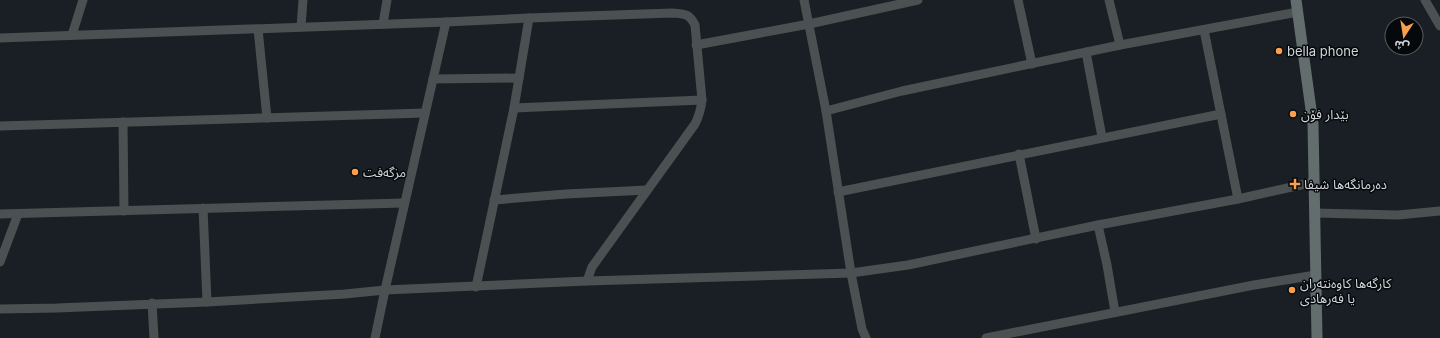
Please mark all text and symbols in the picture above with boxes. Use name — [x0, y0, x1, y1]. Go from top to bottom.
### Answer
north arrow — [1384, 16, 1424, 56]
text: ش — [1393, 37, 1411, 54]
place label: bella phone — [1287, 43, 1359, 59]
marker: bella phone — [1274, 46, 1284, 56]
place label: بێدار فۆن — [1301, 106, 1349, 123]
marker: بێدار فۆن — [1288, 109, 1298, 119]
place label: مزگەفت — [363, 164, 406, 180]
marker: مزگەفت — [350, 167, 360, 177]
place label: دەرمانگەھا شیفا — [1304, 176, 1387, 192]
marker: دەرمانگەھا شیفا — [1289, 178, 1301, 190]
place label: کارگەھا کاوەنتەران یا فەرهادی — [1300, 275, 1392, 307]
marker: کارگەھا کاوەنتەران یا فەرهادی — [1287, 285, 1297, 295]

